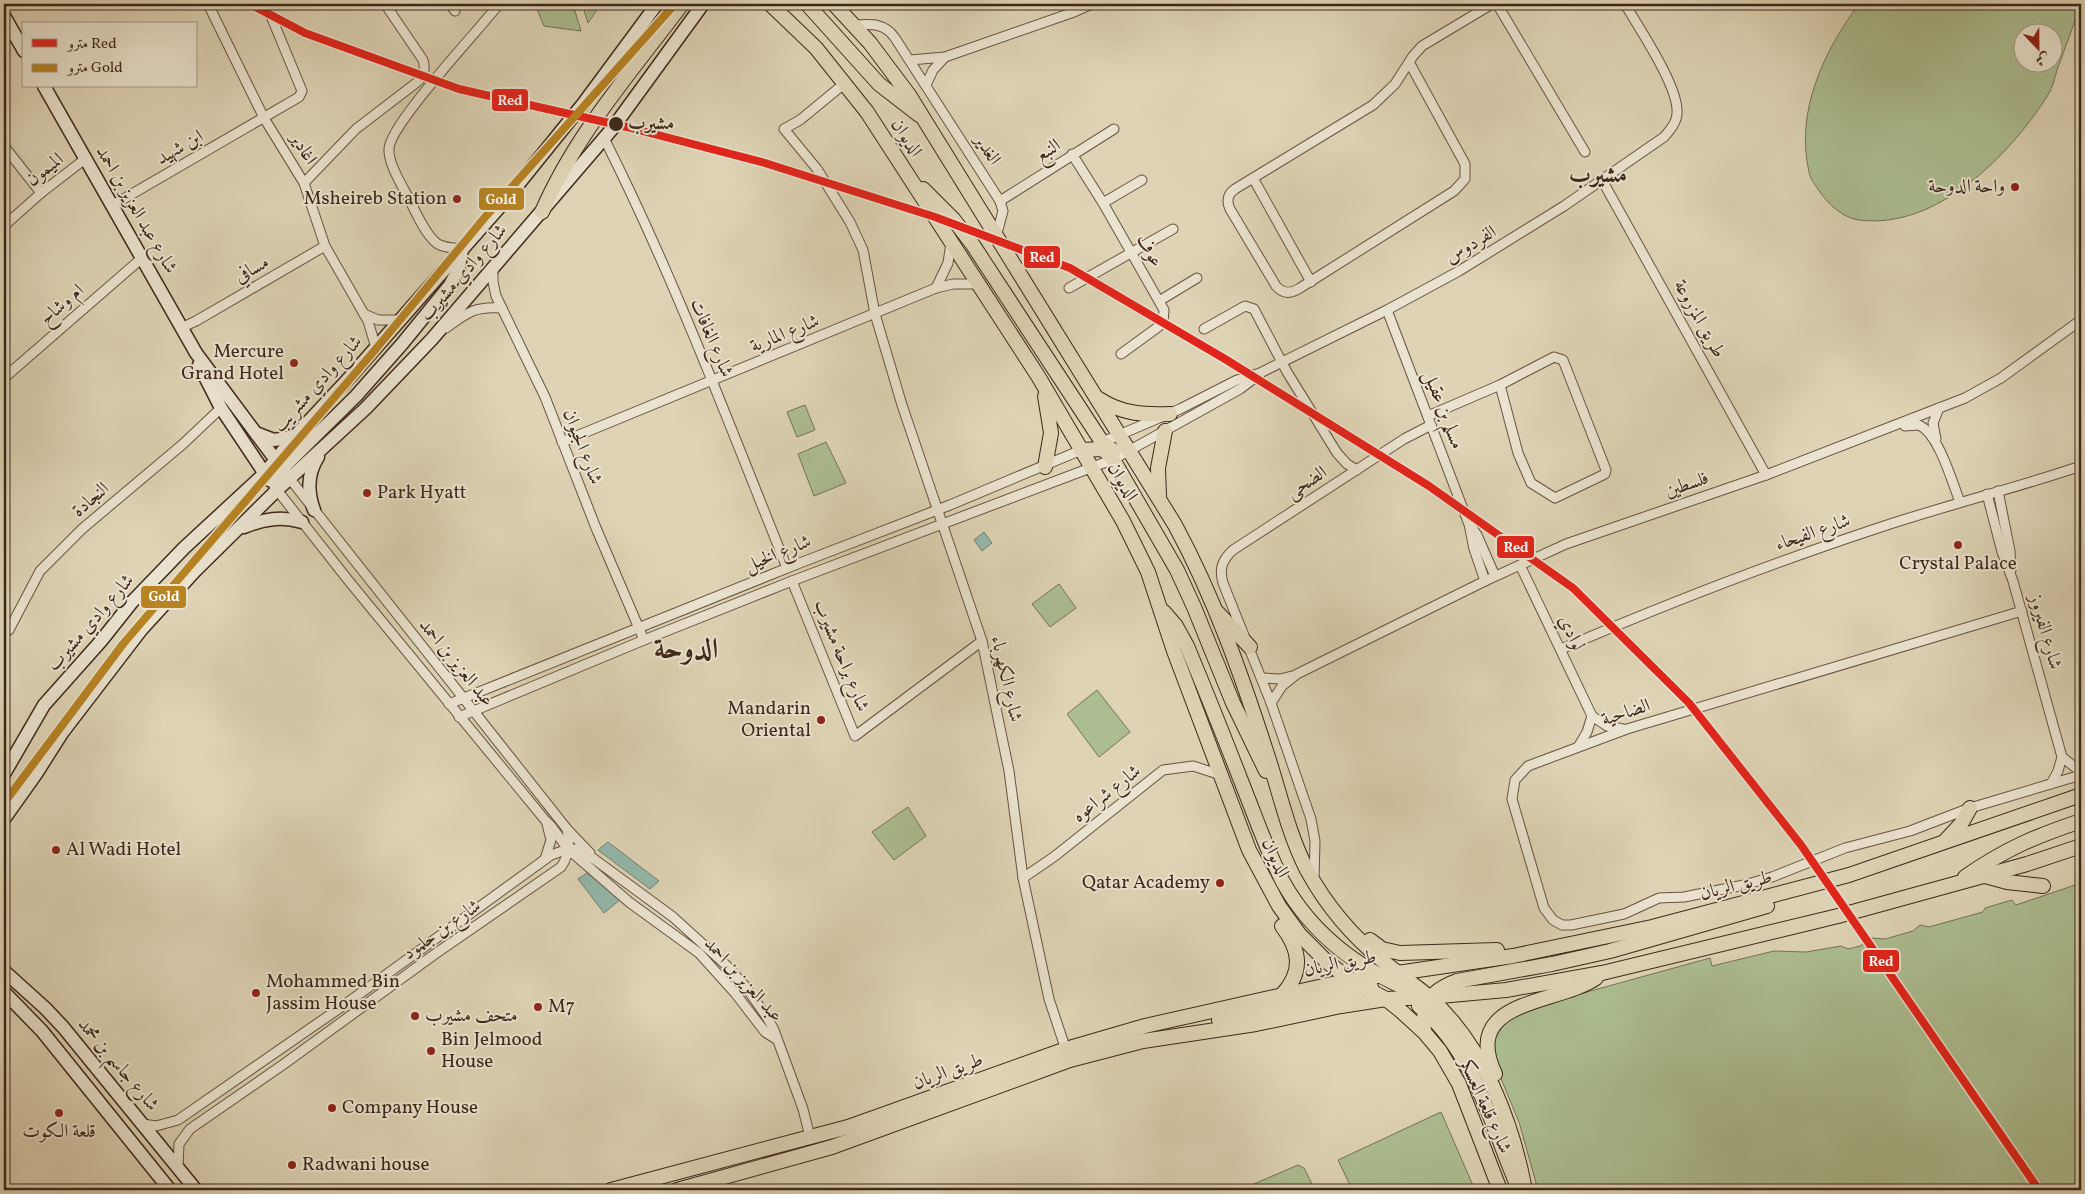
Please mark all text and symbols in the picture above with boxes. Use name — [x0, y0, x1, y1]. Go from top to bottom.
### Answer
legend — [22, 22, 198, 88]
north arrow — [2012, 22, 2062, 72]
text: مترو Red — [66, 34, 117, 55]
text: ش — [2032, 47, 2052, 70]
text: مترو Gold — [66, 58, 123, 79]
line badge: Red — [491, 88, 529, 112]
text: Red — [497, 92, 523, 111]
place label: مشيرب — [628, 111, 674, 137]
street label: الديوان — [884, 114, 928, 162]
marker: مشيرب — [607, 115, 625, 133]
street label: ابن شهيد — [151, 124, 209, 172]
street label: اغادير — [282, 126, 323, 170]
street label: الغدير — [966, 128, 1007, 171]
street label: النبع — [1030, 133, 1068, 172]
street label: شارع عبد العزيز بن احمد — [88, 141, 183, 279]
street label: الميمون — [21, 147, 69, 193]
district label: مشيرب — [1569, 159, 1627, 193]
place label: واحة الدوحة — [1928, 174, 2005, 200]
marker: واحة الدوحة — [2009, 181, 2021, 193]
place label: Msheireb Station — [304, 186, 447, 212]
line badge: Gold — [478, 187, 525, 211]
text: Gold — [485, 191, 517, 210]
marker: Msheireb Station — [451, 193, 463, 205]
street label: شارع وادي مشيرب — [414, 219, 514, 328]
street label: الفردوس — [1440, 219, 1502, 271]
street label: عوف — [1129, 230, 1169, 272]
line badge: Red — [1023, 245, 1061, 269]
text: Red — [1029, 249, 1055, 268]
street label: مسافي — [230, 250, 275, 291]
street label: طريق المزروعة — [1667, 275, 1731, 363]
street label: ام وشاح — [34, 278, 92, 334]
street label: شارع الغافات — [682, 295, 739, 382]
street label: شارع المارية — [746, 308, 824, 361]
street label: شارع وادي مشريب — [267, 330, 369, 439]
place label: Mercure Grand Hotel — [181, 339, 284, 387]
marker: Mercure Grand Hotel — [288, 357, 300, 369]
street label: مسلم بن عقيل — [1411, 367, 1470, 455]
street label: شارع الجيوان — [555, 405, 608, 489]
street label: الديوان — [1100, 458, 1144, 506]
street label: الضحى — [1282, 460, 1332, 506]
street label: فلسطين — [1661, 465, 1713, 505]
street label: النجادة — [67, 476, 115, 524]
place label: Park Hyatt — [377, 480, 467, 506]
marker: Park Hyatt — [361, 487, 373, 499]
street label: شارع الفيحاء — [1772, 508, 1854, 559]
street label: شارع الخيل — [741, 529, 816, 580]
line badge: Red — [1496, 535, 1535, 559]
text: Red — [1503, 539, 1529, 558]
marker: Crystal Palace — [1952, 539, 1964, 551]
place label: Crystal Palace — [1899, 551, 2017, 577]
street label: شارع وادي مشيرب — [41, 569, 141, 678]
line badge: Gold — [140, 585, 187, 609]
text: Gold — [148, 588, 180, 607]
street label: شارع الفيروز — [2020, 589, 2068, 673]
street label: شارع براحة مشيرب — [806, 596, 875, 716]
street label: لوادي — [1550, 611, 1591, 656]
street label: عبد العزيز بن احمد — [412, 613, 500, 713]
district label: الدوحة — [654, 630, 718, 671]
street label: شارع الكهرباء — [982, 633, 1029, 725]
street label: الضاحية — [1598, 693, 1654, 733]
place label: Mandarin Oriental — [727, 696, 811, 744]
marker: Mandarin Oriental — [815, 714, 827, 726]
street label: شارع شراعوه — [1067, 759, 1147, 830]
street label: الديوان — [1255, 834, 1295, 882]
place label: Al Wadi Hotel — [66, 837, 182, 863]
marker: Al Wadi Hotel — [50, 844, 62, 856]
street label: طريق الريان — [1697, 864, 1775, 908]
place label: Qatar Academy — [1082, 870, 1210, 896]
marker: Qatar Academy — [1214, 877, 1226, 889]
street label: شارع بن جلمود — [398, 893, 487, 967]
street label: عبد العزيز بن احمد — [698, 932, 788, 1028]
street label: طريق الريان — [1301, 944, 1379, 984]
line badge: Red — [1862, 949, 1900, 973]
text: Red — [1868, 953, 1894, 972]
place label: Mohammed Bin Jassim House — [266, 969, 400, 1017]
marker: Mohammed Bin Jassim House — [250, 987, 262, 999]
place label: M7 — [548, 994, 575, 1020]
marker: M7 — [532, 1001, 544, 1013]
place label: متحف مشيرب — [425, 1003, 518, 1029]
marker: متحف مشيرب — [409, 1010, 421, 1022]
street label: شارع جاسم بن محمد — [67, 1013, 165, 1120]
place label: Bin Jelmood House — [441, 1027, 542, 1075]
marker: Bin Jelmood House — [425, 1045, 437, 1057]
street label: طريق الريان — [909, 1047, 987, 1097]
street label: شارع قلعة العسكر — [1451, 1052, 1518, 1158]
place label: Company House — [342, 1095, 478, 1121]
marker: Company House — [326, 1102, 338, 1114]
marker: قلعة الكوت — [53, 1107, 65, 1119]
place label: قلعة الكوت — [22, 1119, 96, 1145]
place label: Radwani house — [302, 1152, 430, 1178]
marker: Radwani house — [286, 1159, 298, 1171]

